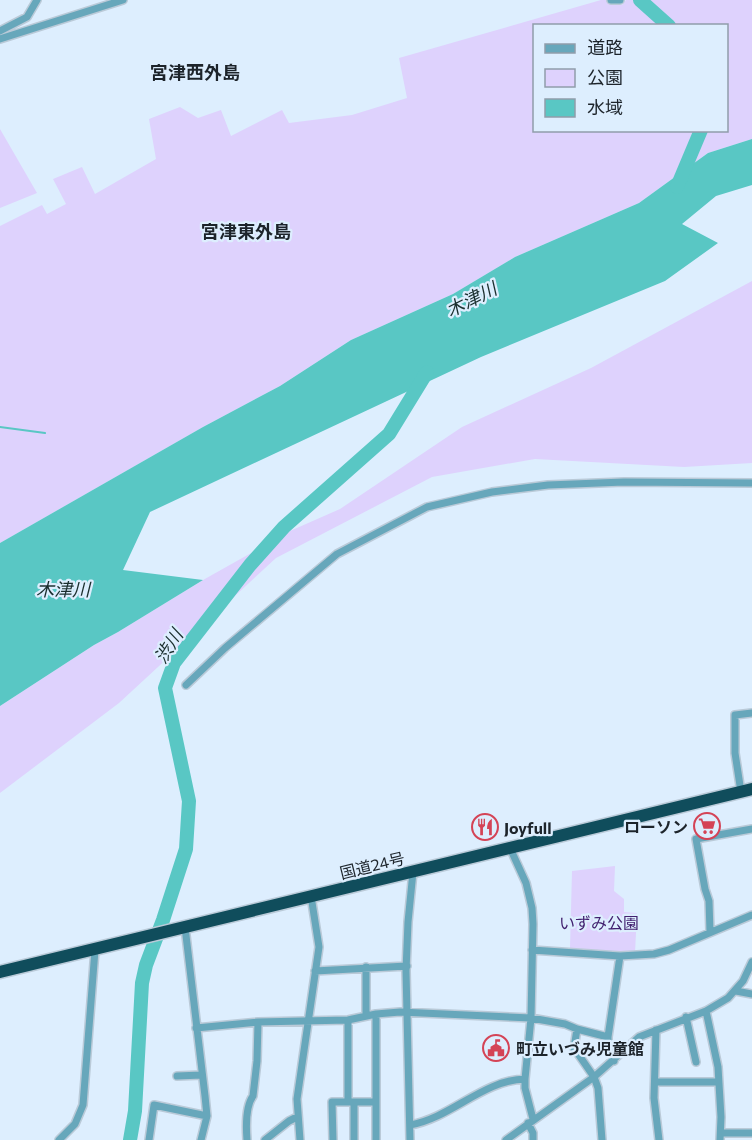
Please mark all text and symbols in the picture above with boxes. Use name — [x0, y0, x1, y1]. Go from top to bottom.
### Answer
legend — [533, 24, 728, 132]
text: 道路 — [587, 36, 623, 58]
district label: 宮津西外島 — [150, 61, 240, 83]
text: 公園 — [587, 66, 623, 88]
text: 水域 — [587, 96, 623, 118]
district label: 宮津東外島 — [201, 220, 291, 242]
water label: 木津川 — [442, 276, 502, 321]
water label: 木津川 — [36, 578, 92, 600]
water label: 渋川 — [149, 623, 188, 667]
supermarket icon: ローソン — [692, 811, 722, 841]
restaurant icon: Joyfull — [470, 812, 500, 842]
place label: ローソン — [624, 817, 688, 836]
place label: Joyfull — [504, 818, 552, 837]
street label: 国道24号 — [338, 848, 406, 882]
park label: いずみ公園 — [559, 913, 639, 932]
public building icon: 町立いづみ児童館 — [481, 1033, 511, 1063]
place label: 町立いづみ児童館 — [516, 1039, 644, 1058]

